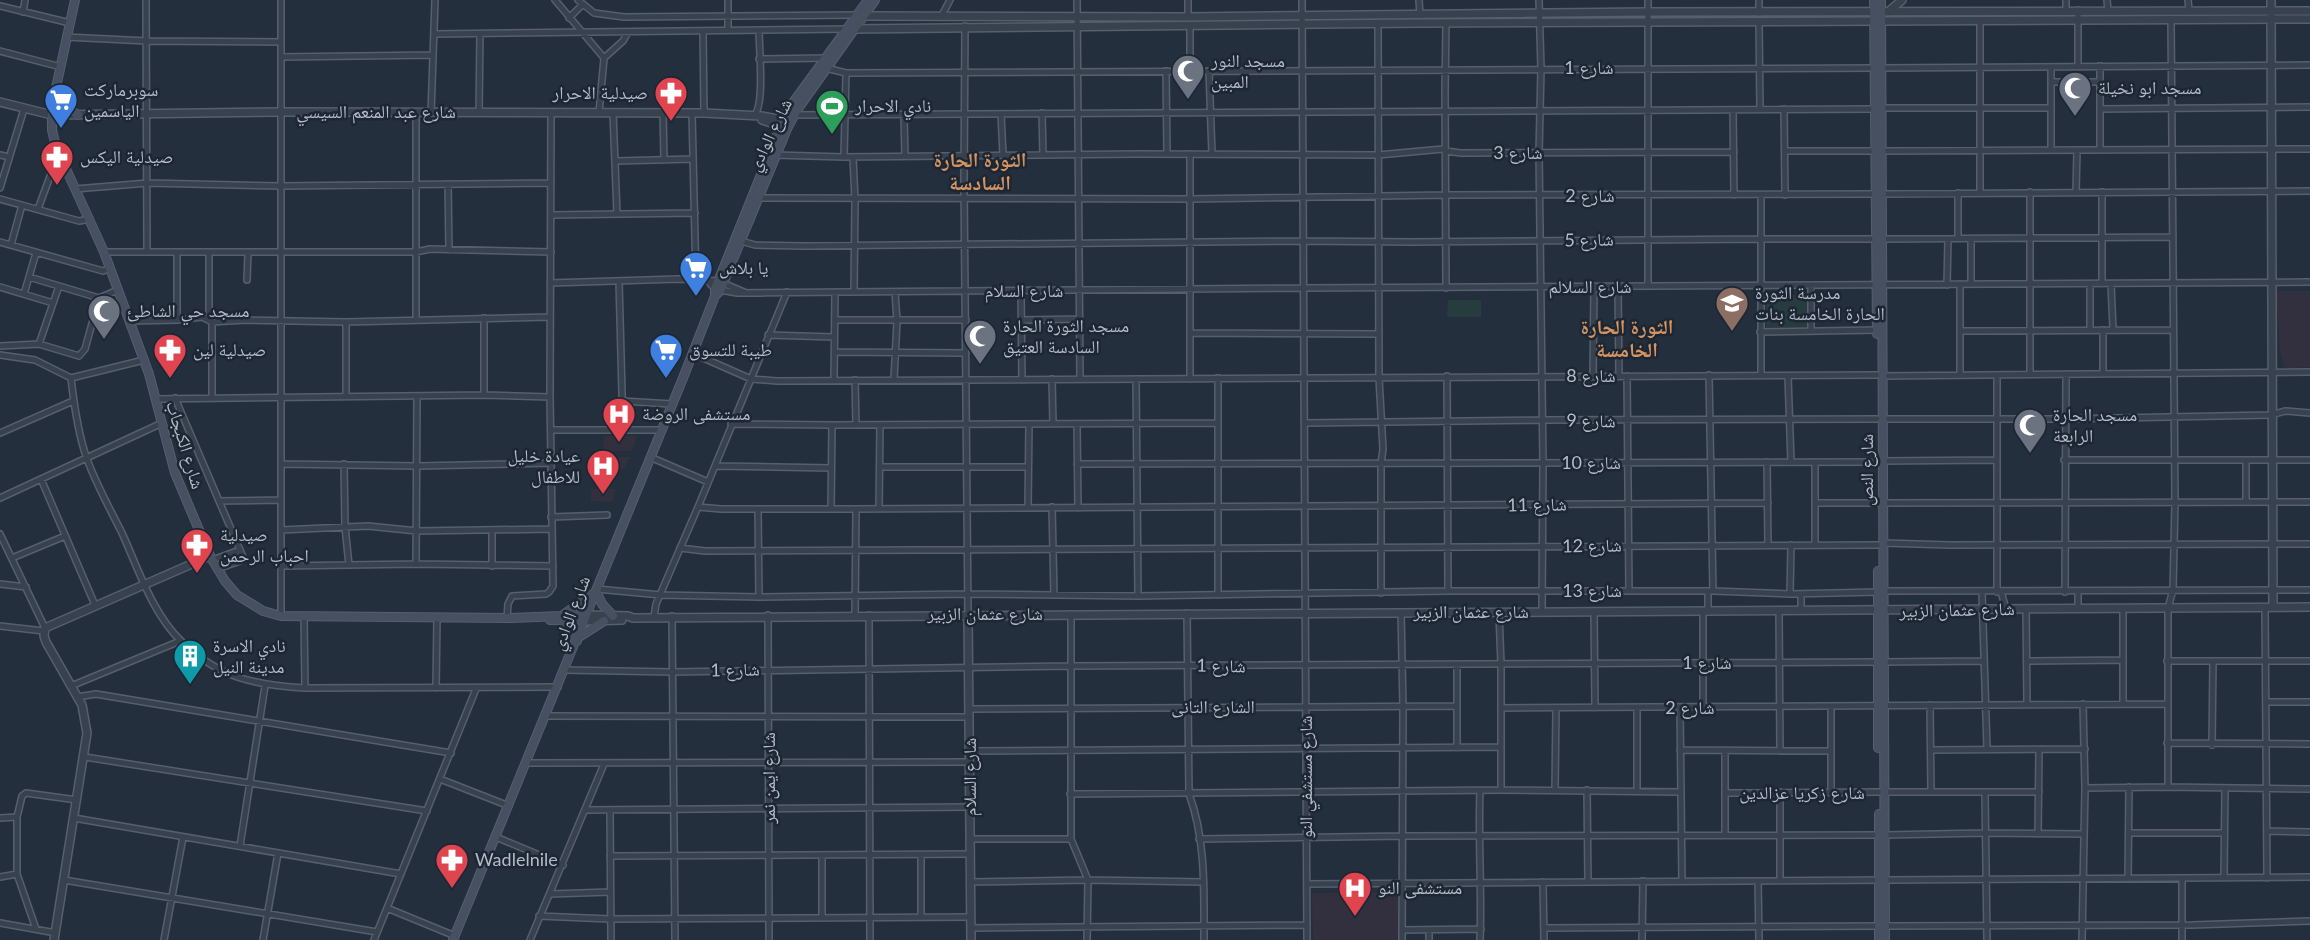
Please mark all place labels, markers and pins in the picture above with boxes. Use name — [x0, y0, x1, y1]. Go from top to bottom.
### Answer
place label: مسجد النور المبين — [1210, 49, 1285, 93]
mosque icon: مسجد النور المبين — [1170, 53, 1206, 100]
mosque icon: مسجد ابو نخيلة — [2057, 70, 2093, 117]
pharmacy icon: صيدلية الاحرار — [653, 75, 689, 122]
place label: مسجد ابو نخيلة — [2098, 76, 2202, 99]
place label: سوبرماركت الياسمين — [84, 78, 158, 122]
place label: صيدلية الاحرار — [551, 81, 648, 103]
supermarket icon: سوبرماركت الياسمين — [43, 82, 79, 129]
sports icon: نادي الاحرار — [814, 88, 850, 135]
place label: نادي الاحرار — [854, 94, 931, 121]
pharmacy icon: صيدلية اليكس — [39, 139, 75, 186]
place label: صيدلية اليكس — [80, 145, 173, 168]
supermarket icon: يا بلاش — [678, 250, 714, 297]
place label: يا بلاش — [719, 256, 769, 279]
place label: مدرسة الثورة الحارة الخامسة بنات — [1755, 281, 1885, 325]
school or university icon: مدرسة الثورة الحارة الخامسة بنات — [1714, 285, 1750, 332]
mosque icon: مسجد حي الشاطئ — [86, 293, 122, 340]
place label: مسجد حي الشاطئ — [127, 299, 250, 326]
place label: مسجد الثورة الحارة السادسة العتيق — [1003, 314, 1129, 358]
mosque icon: مسجد الثورة الحارة السادسة العتيق — [962, 318, 998, 365]
pharmacy icon: صيدلية لين — [152, 332, 188, 379]
supermarket icon: طيبة للتسوق — [648, 332, 684, 379]
place label: صيدلية لين — [193, 338, 266, 361]
place label: طيبة للتسوق — [689, 338, 772, 361]
hospital icon: مستشفى الروضة — [601, 396, 637, 443]
place label: مستشفى الروضة — [642, 402, 751, 425]
place label: مسجد الحارة الرابعة — [2053, 403, 2137, 447]
mosque icon: مسجد الحارة الرابعة — [2012, 407, 2048, 454]
place label: عيادة خليل للاطفال — [507, 444, 580, 488]
hospital icon: عيادة خليل للاطفال — [585, 448, 621, 495]
place label: صيدلية احباب الرحمن — [220, 523, 309, 567]
pharmacy icon: صيدلية احباب الرحمن — [179, 527, 215, 574]
place label: نادي الاسرة مدينة النيل — [213, 634, 286, 678]
building icon: نادي الاسرة مدينة النيل — [172, 638, 208, 685]
pharmacy icon: Wadlelnile — [434, 842, 470, 889]
place label: Wadlelnile — [475, 848, 558, 870]
hospital icon: مستشفى النو — [1337, 870, 1373, 917]
place label: مستشفى النو — [1378, 876, 1462, 899]

